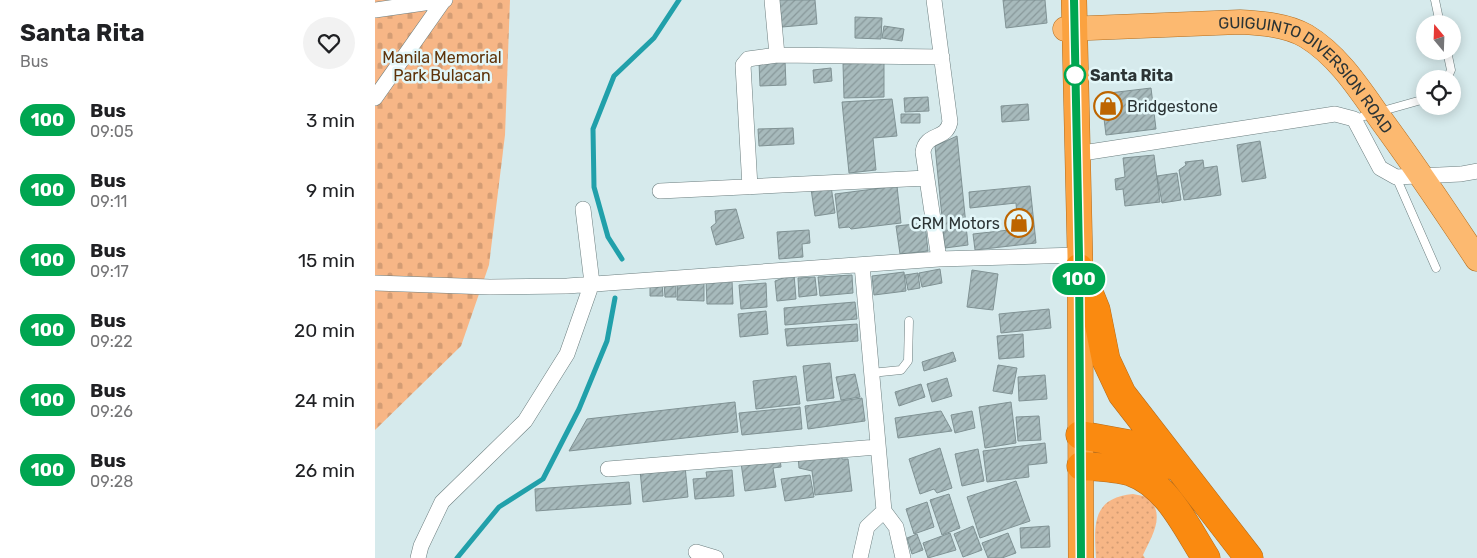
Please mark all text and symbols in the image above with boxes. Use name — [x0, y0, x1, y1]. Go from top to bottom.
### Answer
street label: GUIGUINTO DIVERSION ROAD — [1218, 13, 1397, 137]
north arrow — [1416, 15, 1461, 60]
map controls — [1416, 15, 1461, 115]
button: heart — [303, 17, 355, 69]
text: Santa Rita — [20, 19, 145, 47]
park label: Manila Memorial Park Bulacan — [382, 48, 502, 85]
text: Bus — [20, 52, 48, 71]
marker: Santa Rita — [1064, 64, 1086, 86]
place label: Santa Rita — [1090, 66, 1173, 85]
button: locate — [1416, 70, 1461, 115]
shop icon: Bridgestone — [1093, 91, 1123, 121]
place label: Bridgestone — [1127, 97, 1218, 116]
text: Bus — [90, 99, 126, 122]
text: 100 — [31, 109, 64, 131]
text: 3 min — [306, 109, 355, 132]
text: 09:05 — [90, 122, 133, 141]
text: Bus — [90, 169, 126, 192]
text: 100 — [31, 179, 64, 201]
text: 9 min — [306, 179, 355, 202]
text: 09:11 — [90, 192, 127, 211]
shop icon: CRM Motors — [1004, 208, 1034, 238]
place label: CRM Motors — [911, 214, 1000, 233]
text: Bus — [90, 239, 126, 262]
text: 100 — [31, 249, 64, 271]
text: 15 min — [298, 249, 355, 272]
text: 09:17 — [90, 262, 129, 281]
line badge: 100 — [1050, 263, 1108, 295]
text: 100 — [1062, 268, 1096, 290]
text: Bus — [90, 309, 126, 332]
text: 100 — [31, 319, 64, 341]
text: 20 min — [294, 319, 355, 342]
text: 09:22 — [90, 332, 133, 351]
text: Bus — [90, 379, 126, 402]
text: 100 — [31, 389, 64, 411]
text: 24 min — [295, 389, 355, 412]
text: 09:26 — [90, 402, 133, 421]
text: Bus — [90, 449, 126, 472]
text: 100 — [31, 459, 64, 481]
text: 26 min — [295, 459, 355, 482]
text: 09:28 — [90, 472, 133, 491]

